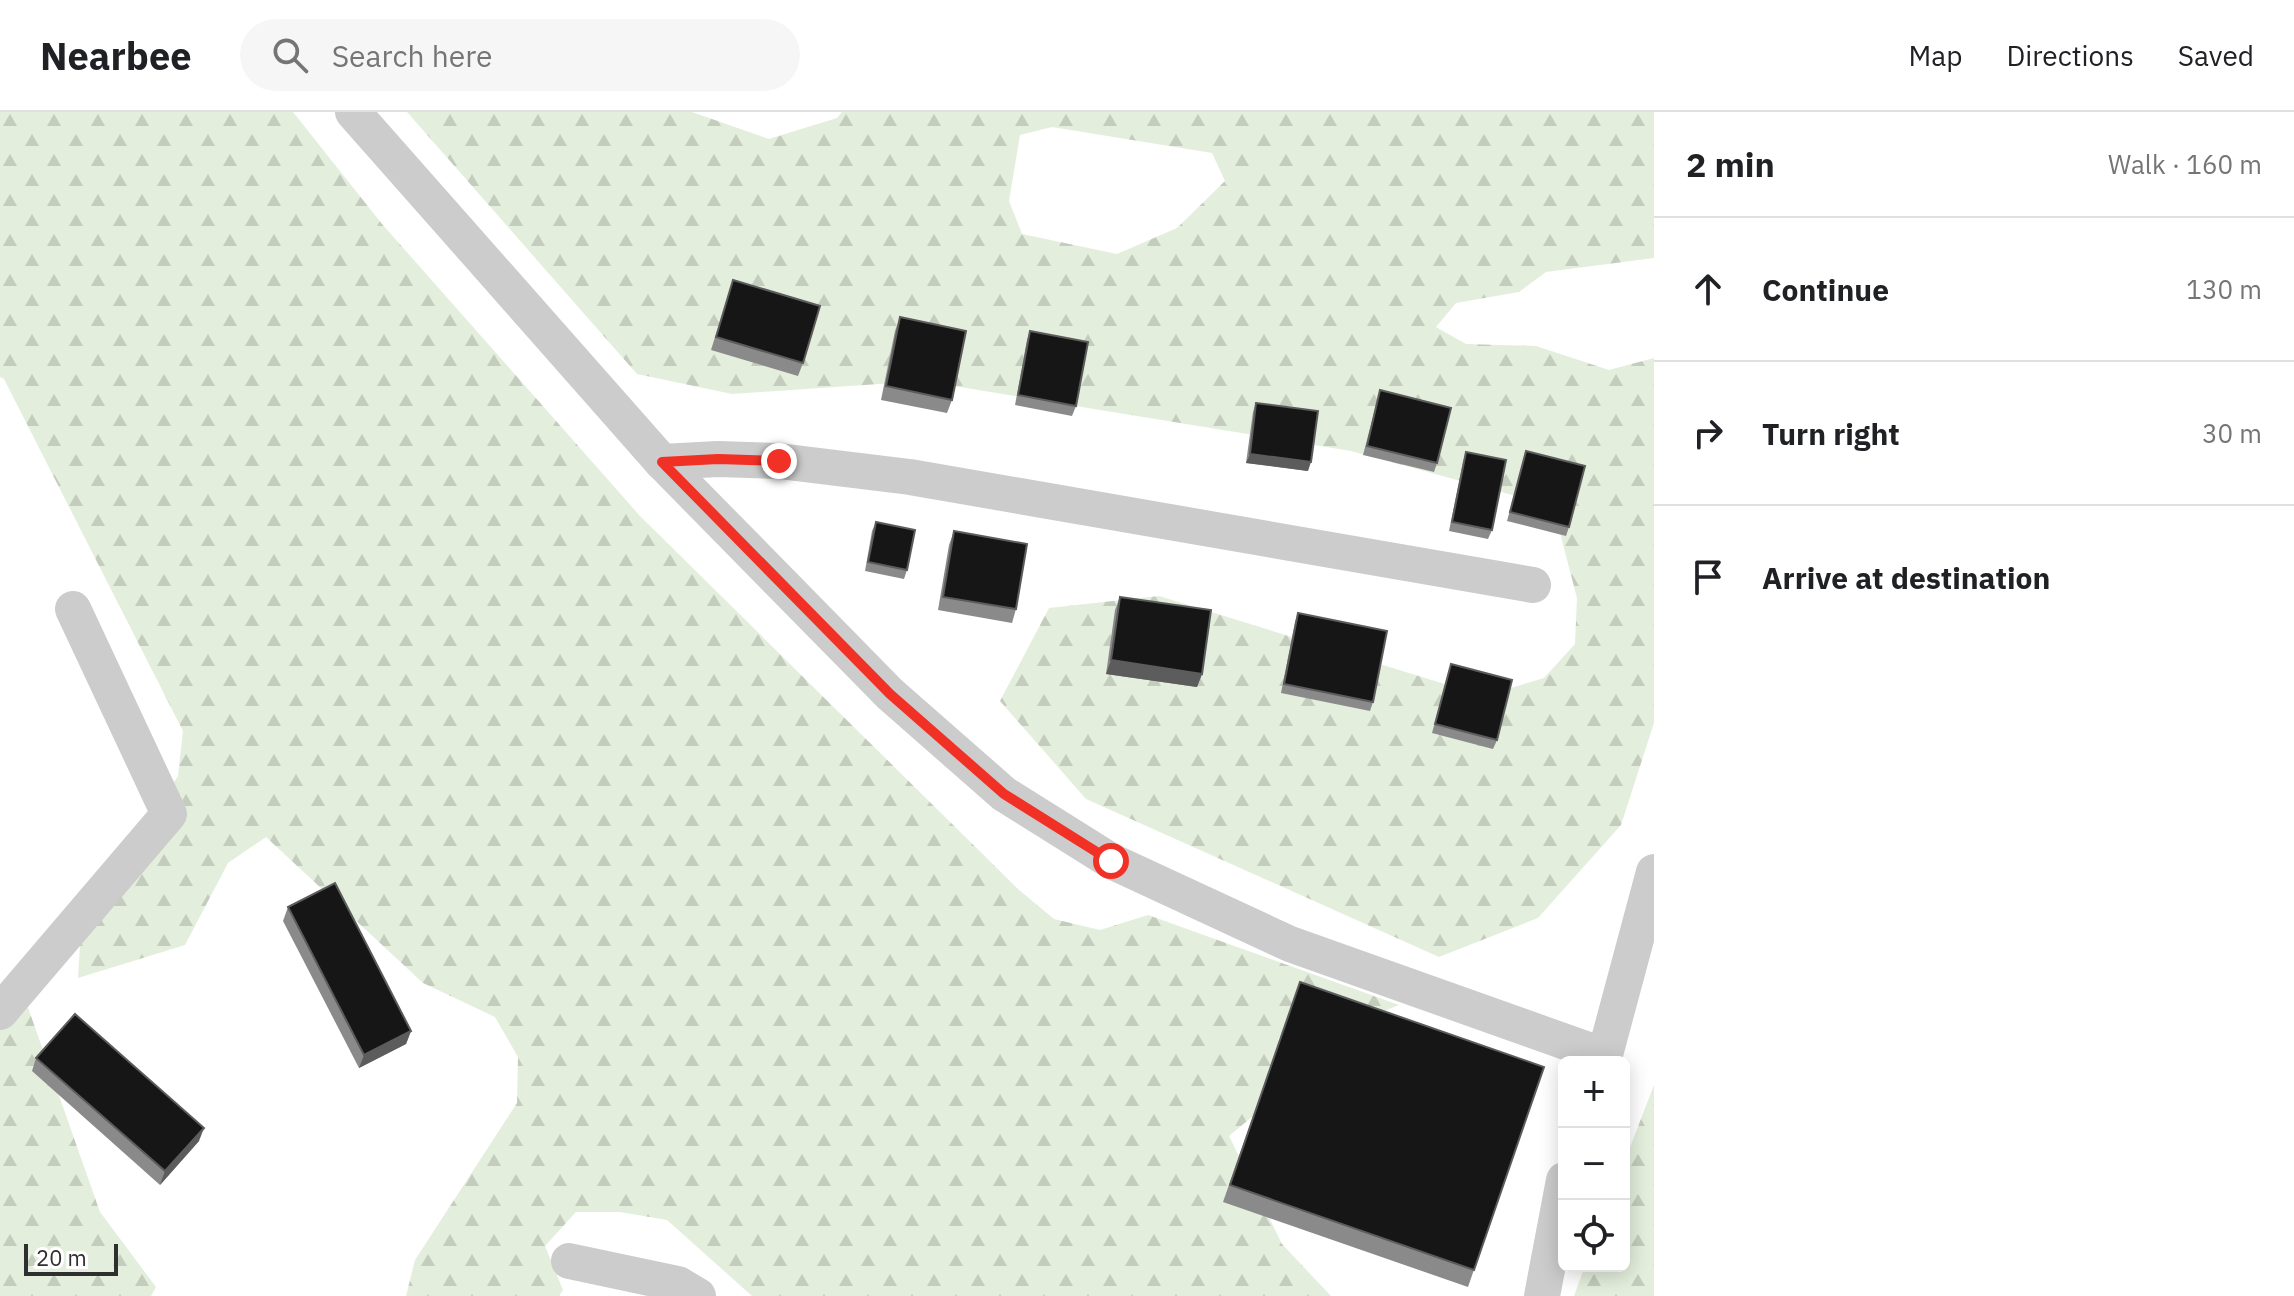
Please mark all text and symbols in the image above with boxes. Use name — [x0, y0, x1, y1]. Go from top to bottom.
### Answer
search box — [240, 19, 800, 91]
text: Nearbee — [40, 31, 192, 80]
icon: search — [268, 33, 312, 77]
text: Search here — [332, 36, 493, 75]
text: Map — [1908, 37, 1962, 74]
text: Directions — [2006, 37, 2134, 74]
text: Saved — [2178, 37, 2254, 74]
text: 2 min — [1686, 142, 1775, 186]
text: Walk · 160 m — [2108, 147, 2262, 181]
icon: ahead — [1686, 267, 1730, 311]
text: Continue — [1762, 270, 1889, 309]
text: 130 m — [2186, 272, 2262, 306]
icon: right — [1686, 411, 1730, 455]
text: Turn right — [1762, 414, 1900, 453]
text: 30 m — [2202, 416, 2262, 450]
route end — [761, 443, 797, 479]
icon: arrive — [1686, 555, 1730, 599]
text: Arrive at destination — [1762, 558, 2050, 597]
route start — [1093, 843, 1129, 879]
map controls — [1558, 1056, 1630, 1272]
button: + — [1558, 1056, 1630, 1128]
button: − — [1558, 1128, 1630, 1200]
button: locate — [1558, 1200, 1630, 1272]
scale bar — [24, 1240, 118, 1276]
text: 20 m — [36, 1243, 87, 1272]

